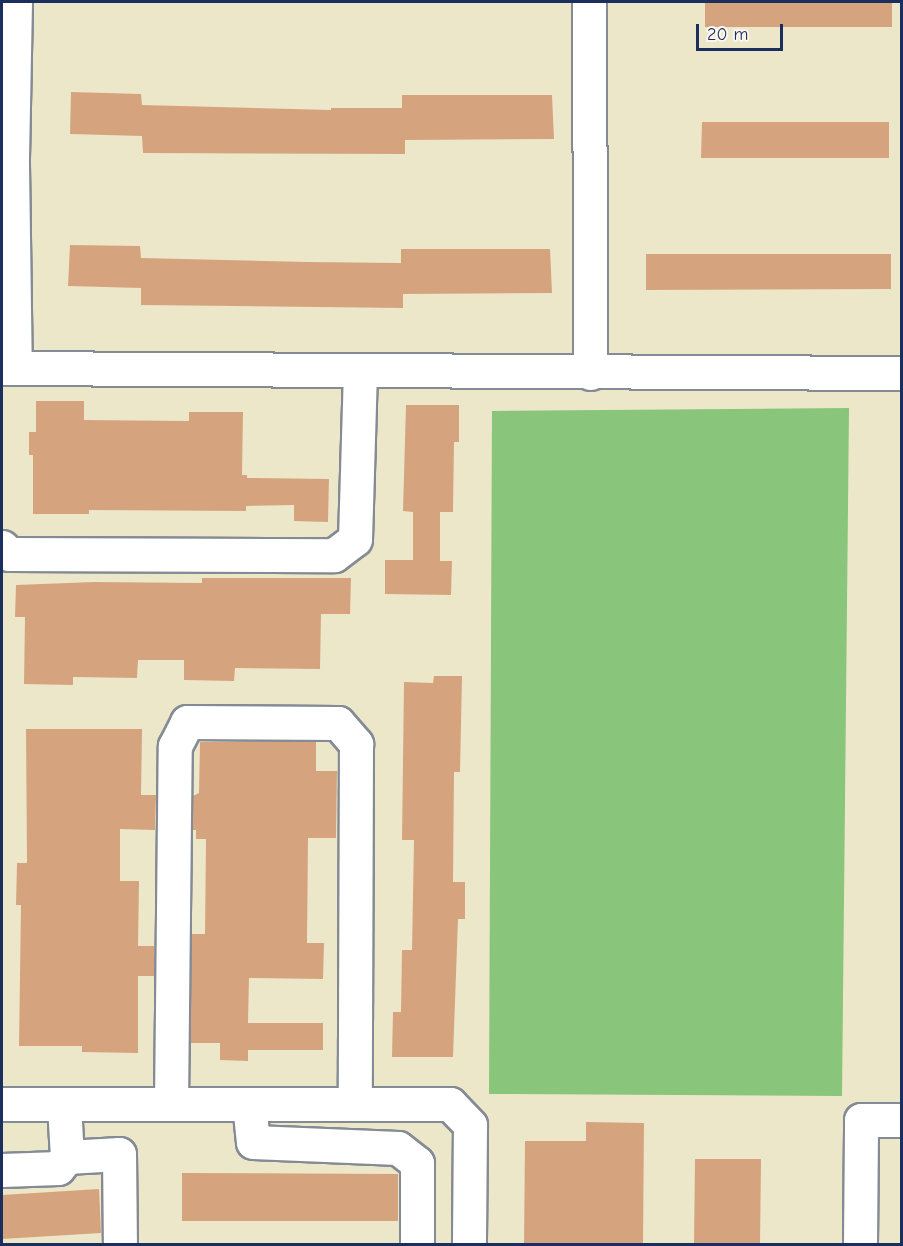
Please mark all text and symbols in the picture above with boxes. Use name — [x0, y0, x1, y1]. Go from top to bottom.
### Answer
scale bar — [699, 12, 786, 50]
text: 20 m — [707, 24, 748, 45]

